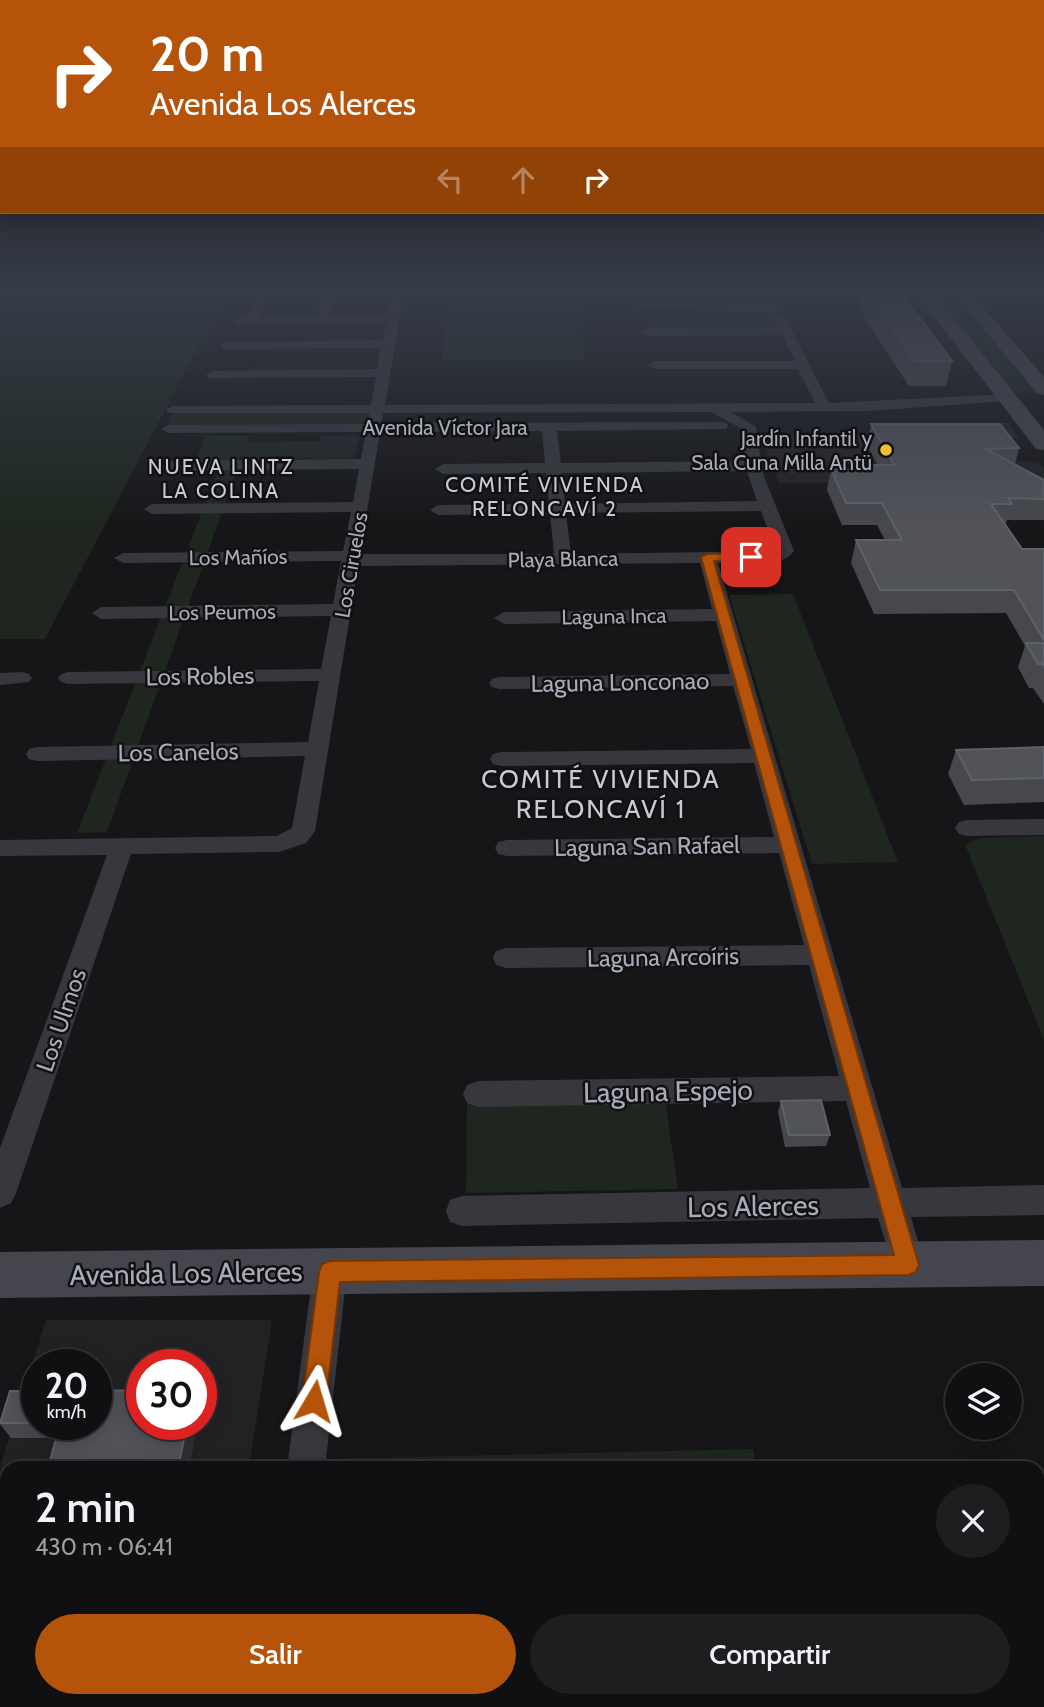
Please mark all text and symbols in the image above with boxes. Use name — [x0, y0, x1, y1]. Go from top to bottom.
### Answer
text: 20 m — [150, 24, 264, 83]
icon: right — [35, 28, 126, 119]
text: Avenida Los Alerces — [150, 84, 416, 123]
icon: left — [431, 161, 469, 199]
icon: ahead — [504, 161, 542, 199]
icon: right — [577, 161, 615, 199]
street label: Avenida Víctor Jara — [362, 415, 528, 440]
place label: Jardín Infantil y Sala Cuna Milla Antü — [691, 426, 872, 475]
marker: Jardín Infantil y Sala Cuna Milla Antü — [878, 442, 894, 458]
district label: NUEVA LINTZ LA COLINA — [148, 454, 294, 503]
district label: COMITÉ VIVIENDA RELONCAVÍ 2 — [445, 472, 645, 521]
street label: Los Ciruelos — [329, 510, 373, 620]
pin — [721, 527, 781, 587]
icon: arrive — [732, 538, 770, 576]
street label: Los Mañíos — [188, 544, 288, 570]
street label: Playa Blanca — [507, 546, 619, 572]
street label: Los Peumos — [168, 599, 276, 625]
street label: Laguna Inca — [561, 603, 667, 629]
street label: Los Robles — [145, 661, 255, 691]
street label: Laguna Lonconao — [530, 666, 710, 698]
street label: Los Canelos — [117, 736, 239, 768]
district label: COMITÉ VIVIENDA RELONCAVÍ 1 — [481, 763, 721, 825]
street label: Laguna San Rafael — [554, 830, 740, 862]
street label: Laguna Arcoíris — [587, 941, 739, 973]
street label: Los Ulmos — [30, 965, 92, 1075]
street label: Laguna Espejo — [583, 1073, 753, 1109]
street label: Los Alerces — [687, 1188, 819, 1224]
street label: Avenida Los Alerces — [69, 1254, 303, 1292]
speed limit sign: 30 — [126, 1349, 217, 1440]
map controls — [945, 1363, 1022, 1440]
button: layers — [945, 1363, 1022, 1440]
text: 20 — [45, 1364, 88, 1407]
position arrow — [277, 1364, 351, 1438]
text: km/h — [47, 1401, 86, 1423]
text: 2 min — [35, 1481, 136, 1533]
button: close — [936, 1484, 1010, 1558]
text: 430 m · 06:41 — [35, 1533, 173, 1561]
button: Salir — [35, 1614, 516, 1694]
button: Compartir — [530, 1614, 1010, 1694]

